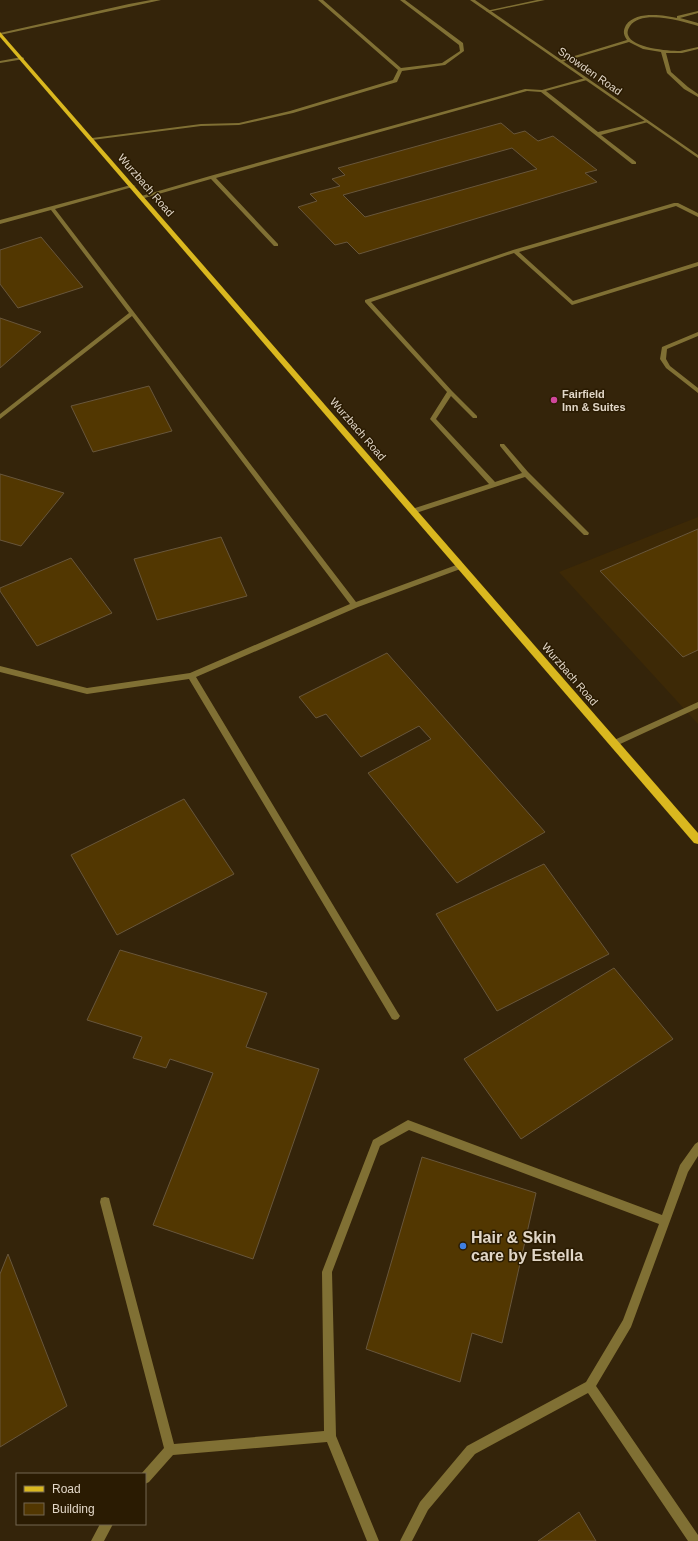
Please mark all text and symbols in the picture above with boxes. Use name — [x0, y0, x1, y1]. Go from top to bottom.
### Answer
street label: Snowden Road — [556, 45, 624, 97]
street label: Wurzbach Road — [116, 151, 176, 219]
place label: Fairfield Inn & Suites — [562, 388, 626, 413]
street label: Wurzbach Road — [328, 395, 388, 463]
marker: Fairfield Inn & Suites — [549, 395, 559, 405]
street label: Wurzbach Road — [540, 640, 600, 708]
place label: Hair & Skin care by Estella — [471, 1229, 583, 1264]
marker: Hair & Skin care by Estella — [458, 1241, 468, 1251]
legend — [16, 1473, 146, 1525]
text: Road — [52, 1482, 81, 1496]
text: Building — [52, 1502, 95, 1516]

